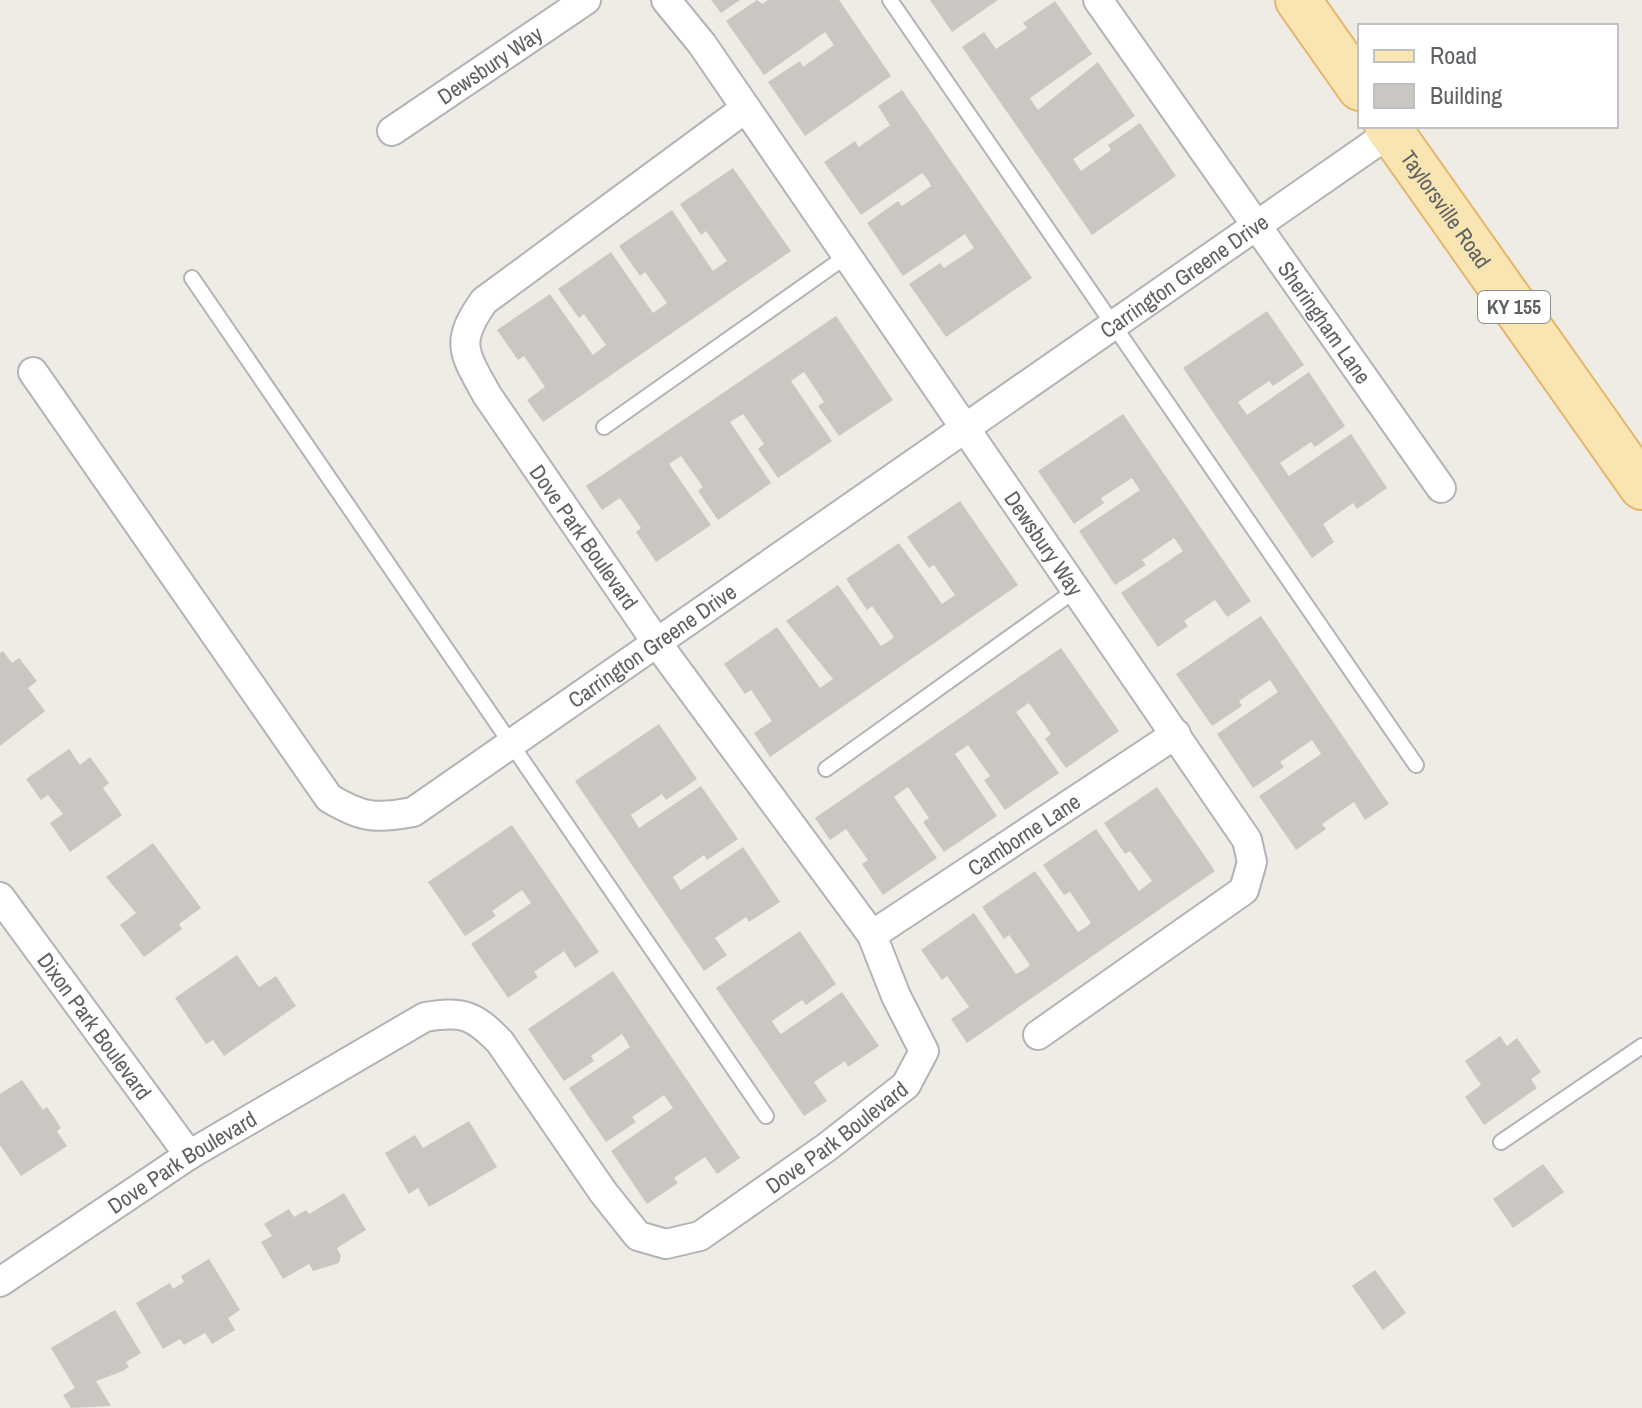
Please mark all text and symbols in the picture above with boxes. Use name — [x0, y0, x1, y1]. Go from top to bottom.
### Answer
street label: Dewsbury Way — [431, 19, 548, 111]
legend — [1358, 24, 1618, 128]
text: Road — [1430, 39, 1477, 71]
text: Building — [1430, 79, 1502, 111]
street label: Taylorsville Road — [1394, 144, 1498, 274]
street label: Carrington Greene Drive — [1094, 207, 1274, 345]
street label: Sheringham Lane — [1271, 255, 1378, 390]
road number: KY 155 — [1478, 291, 1550, 323]
street label: Dove Park Boulevard — [523, 459, 645, 615]
street label: Dewsbury Way — [997, 485, 1090, 602]
street label: Carrington Greene Drive — [562, 577, 742, 715]
street label: Camborne Lane — [962, 786, 1086, 883]
street label: Dixon Park Boulevard — [31, 946, 159, 1106]
street label: Dove Park Boulevard — [759, 1074, 914, 1201]
street label: Dove Park Boulevard — [102, 1104, 262, 1220]

